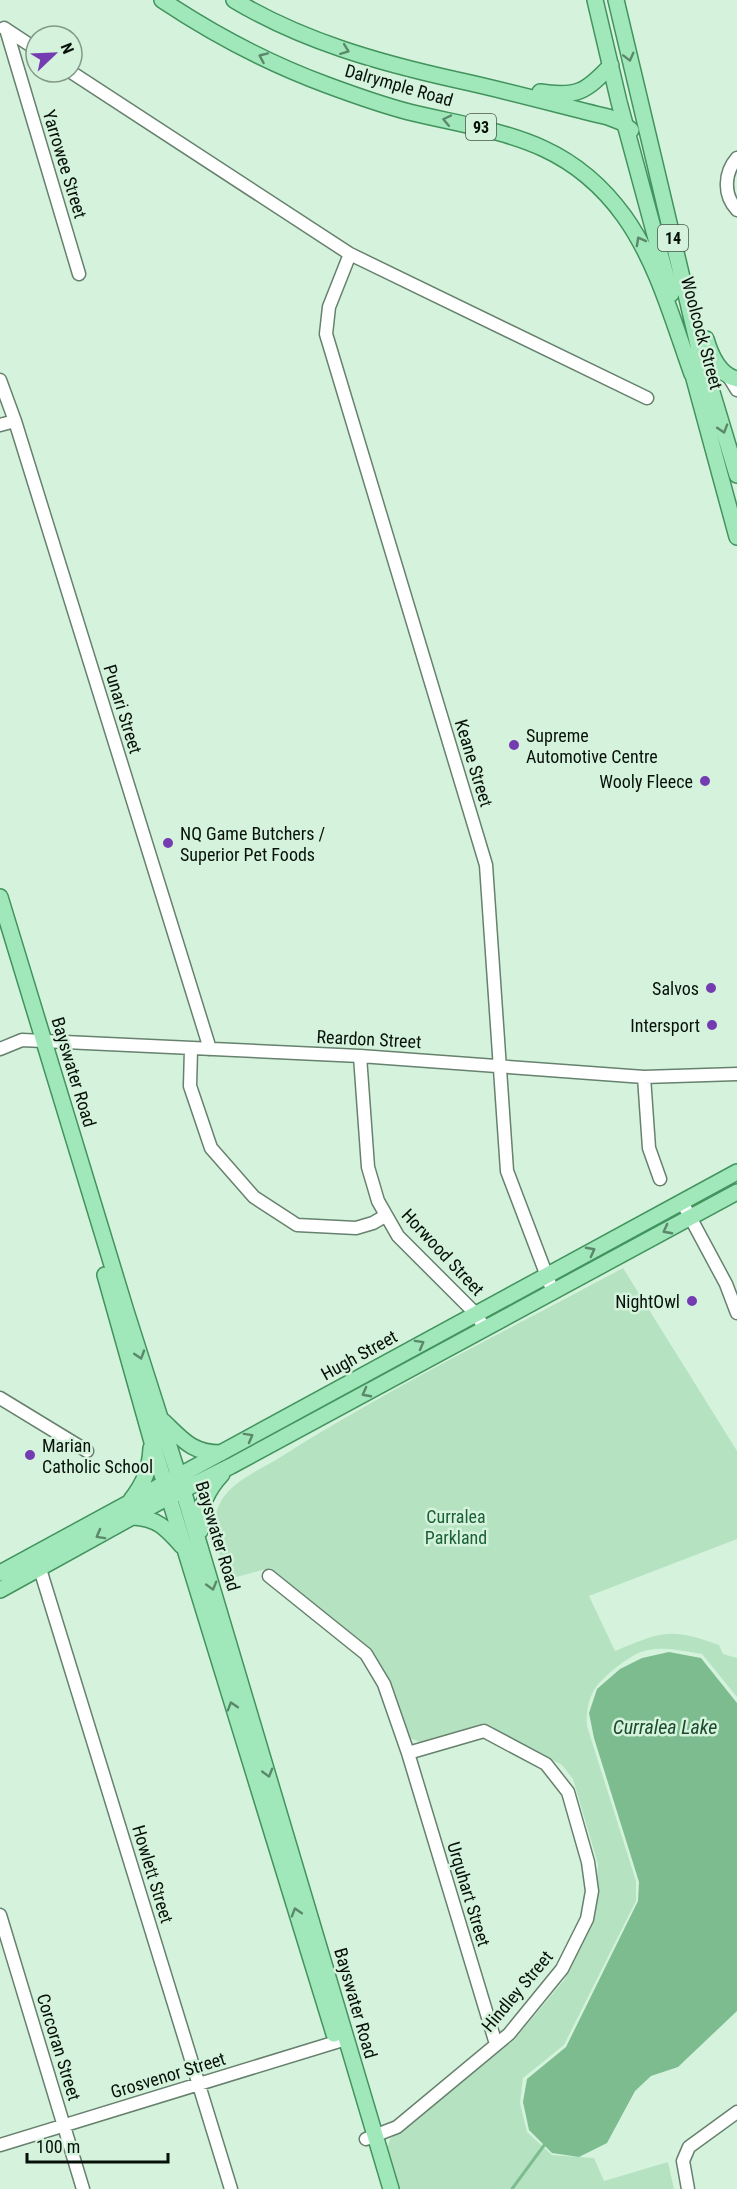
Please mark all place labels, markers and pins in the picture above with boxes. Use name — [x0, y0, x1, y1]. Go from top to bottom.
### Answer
place label: Supreme Automotive Centre — [526, 725, 658, 767]
marker: Supreme Automotive Centre — [507, 738, 521, 752]
place label: Wooly Fleece — [599, 771, 693, 792]
marker: Wooly Fleece — [698, 774, 712, 788]
place label: NQ Game Butchers / Superior Pet Foods — [180, 823, 326, 865]
marker: NQ Game Butchers / Superior Pet Foods — [161, 836, 175, 850]
place label: Salvos — [652, 978, 699, 999]
marker: Salvos — [704, 981, 718, 995]
place label: Intersport — [630, 1015, 700, 1036]
marker: Intersport — [705, 1018, 719, 1032]
place label: NightOwl — [615, 1291, 680, 1312]
marker: NightOwl — [685, 1294, 699, 1308]
place label: Marian Catholic School — [42, 1435, 153, 1477]
marker: Marian Catholic School — [23, 1448, 37, 1462]

